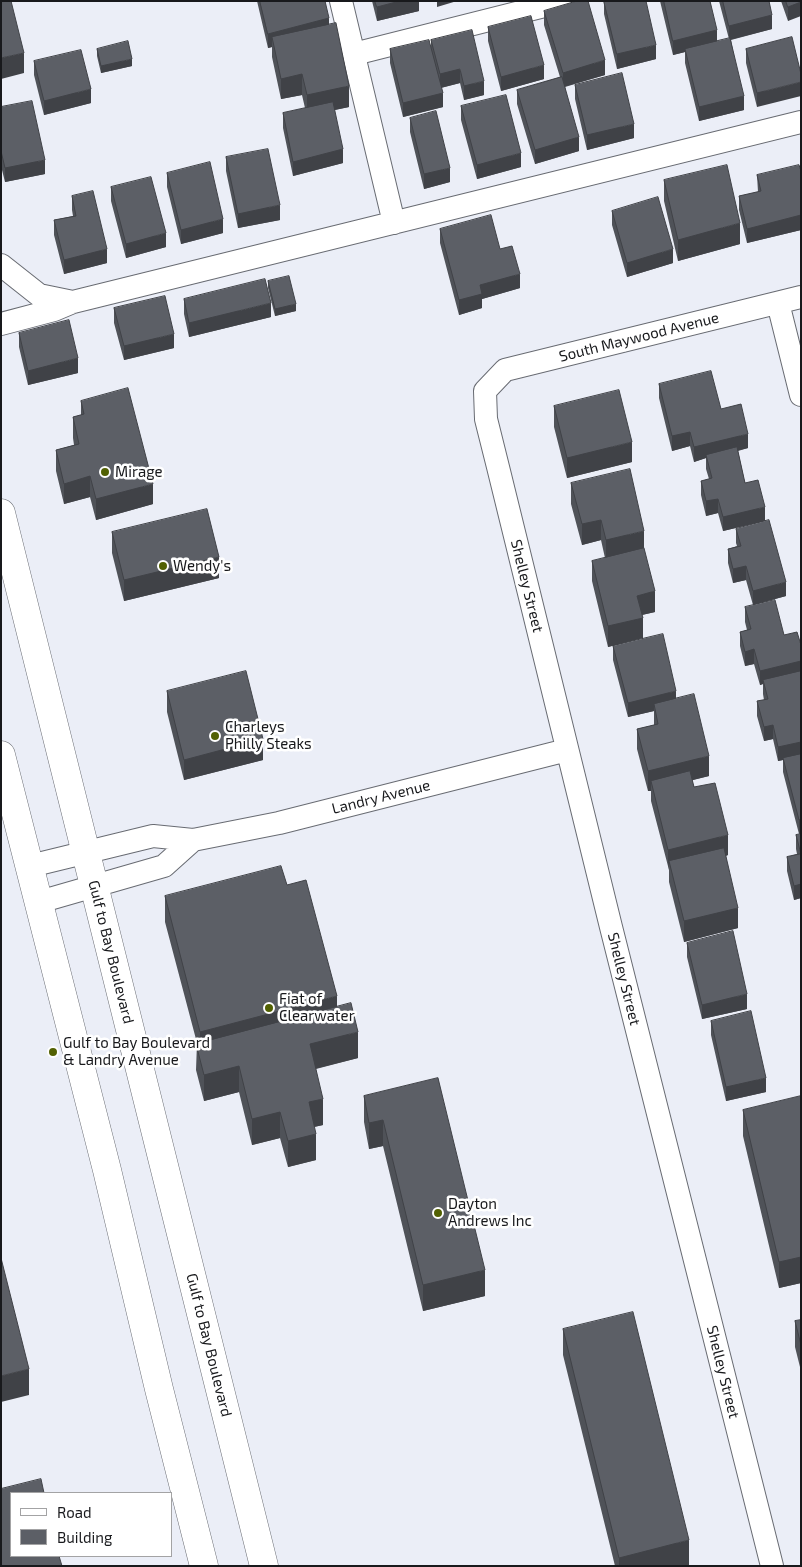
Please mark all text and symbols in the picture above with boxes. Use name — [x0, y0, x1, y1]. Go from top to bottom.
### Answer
street label: South Maywood Avenue — [557, 308, 721, 366]
place label: Mirage — [115, 463, 162, 481]
marker: Mirage — [99, 466, 111, 478]
street label: Shelley Street — [507, 538, 547, 634]
place label: Wendy's — [173, 557, 231, 575]
marker: Wendy's — [157, 560, 169, 572]
place label: Charleys Philly Steaks — [225, 718, 312, 753]
marker: Charleys Philly Steaks — [209, 730, 221, 742]
street label: Landry Avenue — [330, 776, 432, 818]
street label: Gulf to Bay Boulevard — [84, 878, 138, 1026]
street label: Shelley Street — [604, 931, 644, 1027]
place label: Fiat of Clearwater — [279, 990, 355, 1025]
marker: Fiat of Clearwater — [263, 1002, 275, 1014]
place label: Gulf to Bay Boulevard & Landry Avenue — [63, 1034, 210, 1069]
marker: Gulf to Bay Boulevard & Landry Avenue — [47, 1046, 59, 1058]
place label: Dayton Andrews Inc — [448, 1195, 532, 1230]
marker: Dayton Andrews Inc — [432, 1207, 444, 1219]
street label: Gulf to Bay Boulevard — [182, 1271, 236, 1419]
street label: Shelley Street — [703, 1324, 743, 1420]
legend — [10, 1492, 172, 1557]
text: Road — [57, 1503, 92, 1521]
text: Building — [57, 1528, 112, 1546]

